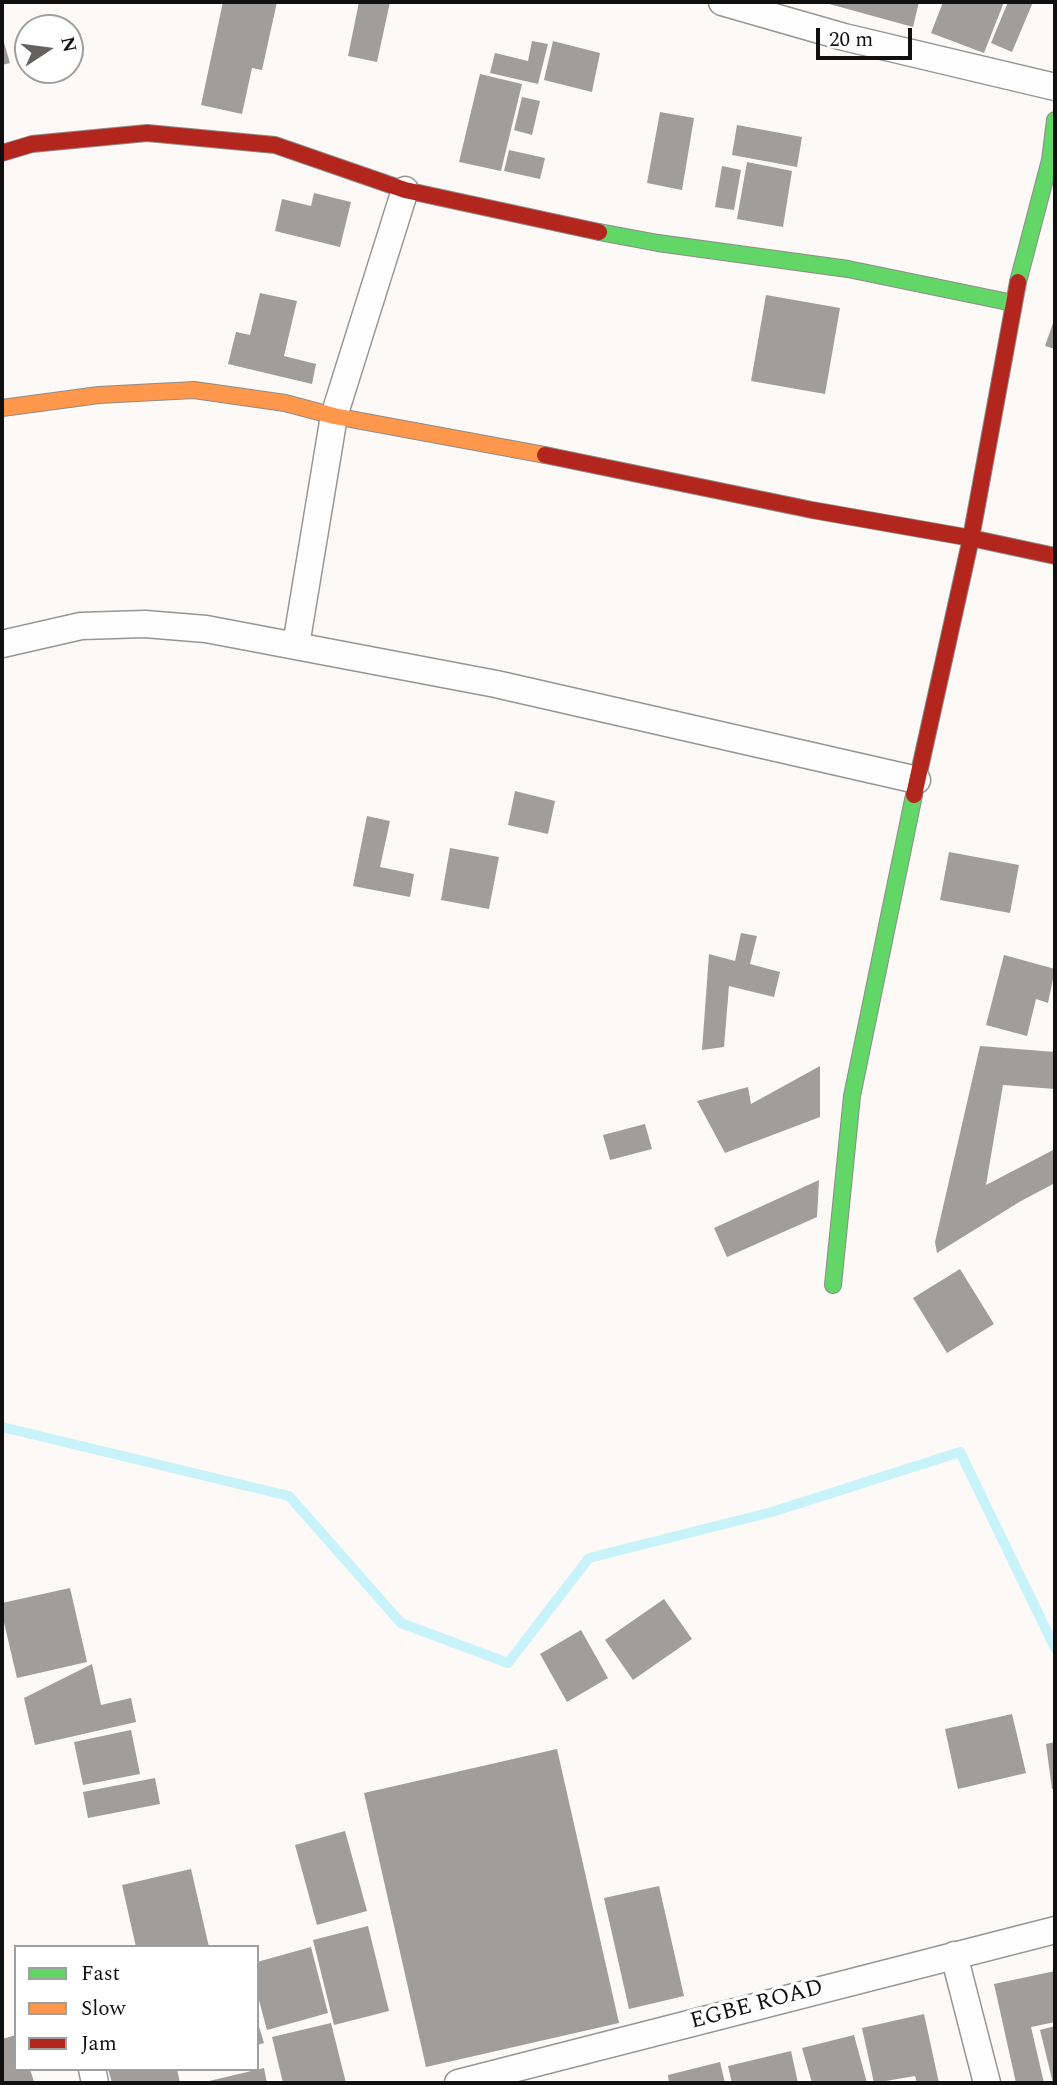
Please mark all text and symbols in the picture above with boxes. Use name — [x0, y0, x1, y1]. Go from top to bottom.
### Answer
north arrow — [14, 14, 84, 84]
scale bar — [819, 14, 915, 58]
text: 20 m — [829, 24, 873, 56]
text: N — [52, 34, 84, 55]
legend — [14, 1945, 259, 2071]
text: Fast — [81, 1958, 120, 1990]
street label: EGBE ROAD — [687, 1975, 827, 2037]
text: Slow — [81, 1993, 125, 2025]
text: Jam — [81, 2028, 117, 2060]

